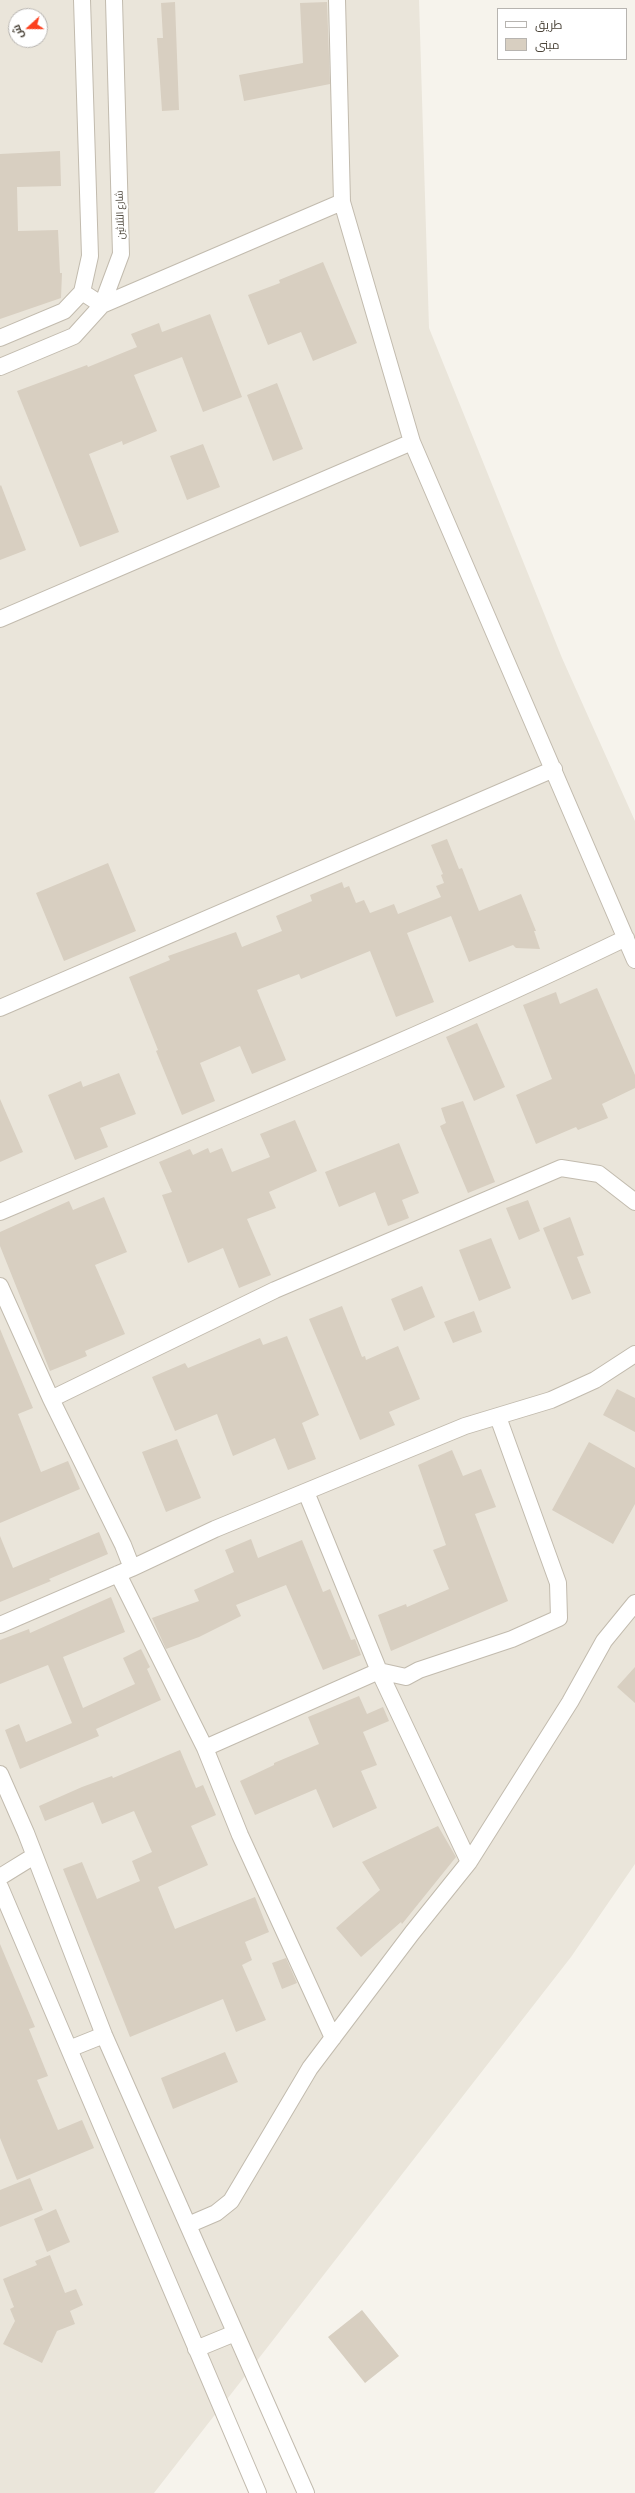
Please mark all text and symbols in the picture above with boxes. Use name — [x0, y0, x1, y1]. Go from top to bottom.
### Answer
north arrow — [8, 8, 48, 48]
legend — [497, 8, 627, 60]
text: طريق — [535, 17, 562, 31]
text: ش — [9, 23, 26, 41]
text: مبنى — [535, 37, 560, 51]
street label: شارع الثلاثين — [113, 190, 127, 240]

